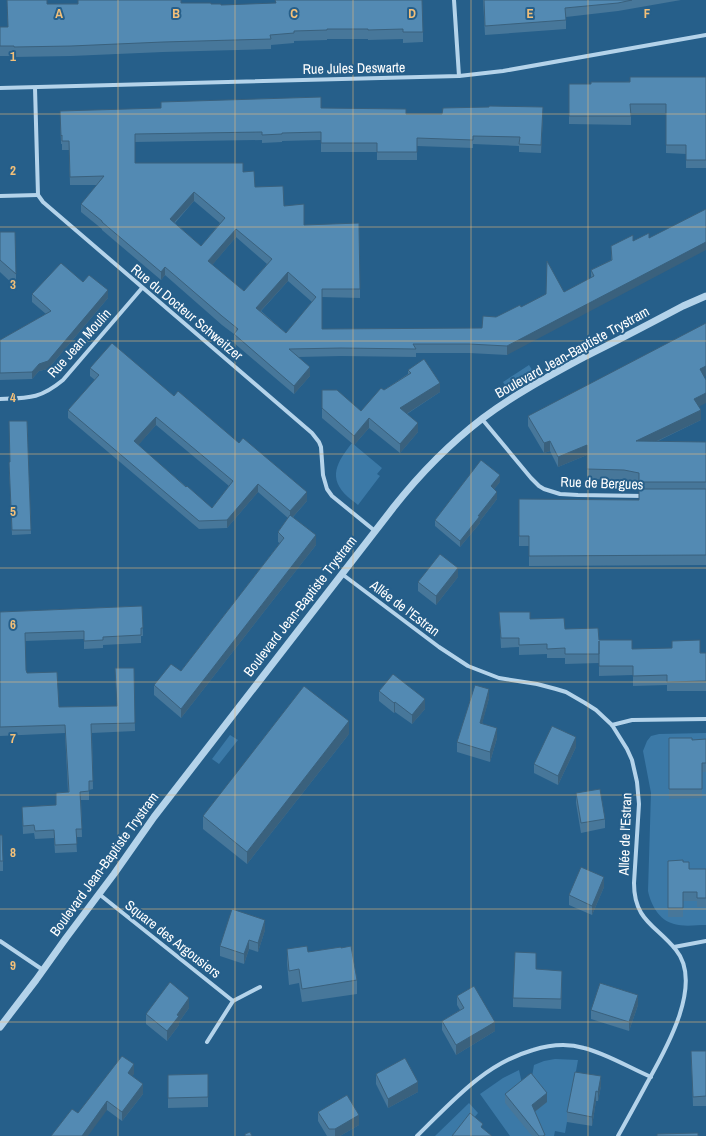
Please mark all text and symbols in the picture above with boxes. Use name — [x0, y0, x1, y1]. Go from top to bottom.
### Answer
text: A — [55, 5, 63, 22]
text: B — [172, 5, 180, 22]
text: C — [290, 5, 298, 22]
text: D — [408, 5, 416, 22]
text: E — [526, 5, 534, 22]
text: F — [644, 5, 651, 22]
text: 1 — [10, 48, 16, 65]
street label: Rue Jules Deswarte — [302, 58, 406, 78]
text: 2 — [10, 162, 16, 179]
street label: Rue du Docteur Schweitzer — [127, 260, 247, 364]
text: 3 — [10, 276, 16, 293]
street label: Boulevard Jean-Baptiste Trystram — [492, 302, 652, 402]
street label: Rue Jean Moulin — [43, 305, 115, 381]
text: 4 — [10, 389, 16, 406]
street label: Rue de Bergues — [560, 473, 644, 493]
text: 5 — [10, 503, 16, 520]
street label: Boulevard Jean-Baptiste Trystram — [239, 532, 361, 680]
street label: Allée de l'Estran — [366, 575, 443, 640]
text: 6 — [10, 616, 16, 633]
text: 7 — [10, 730, 16, 747]
street label: Boulevard Jean-Baptiste Trystram — [46, 788, 162, 940]
street label: Allée de l'Estran — [615, 792, 635, 877]
text: 8 — [10, 844, 16, 861]
street label: Square des Argousiers — [121, 896, 225, 982]
text: 9 — [10, 957, 16, 974]

